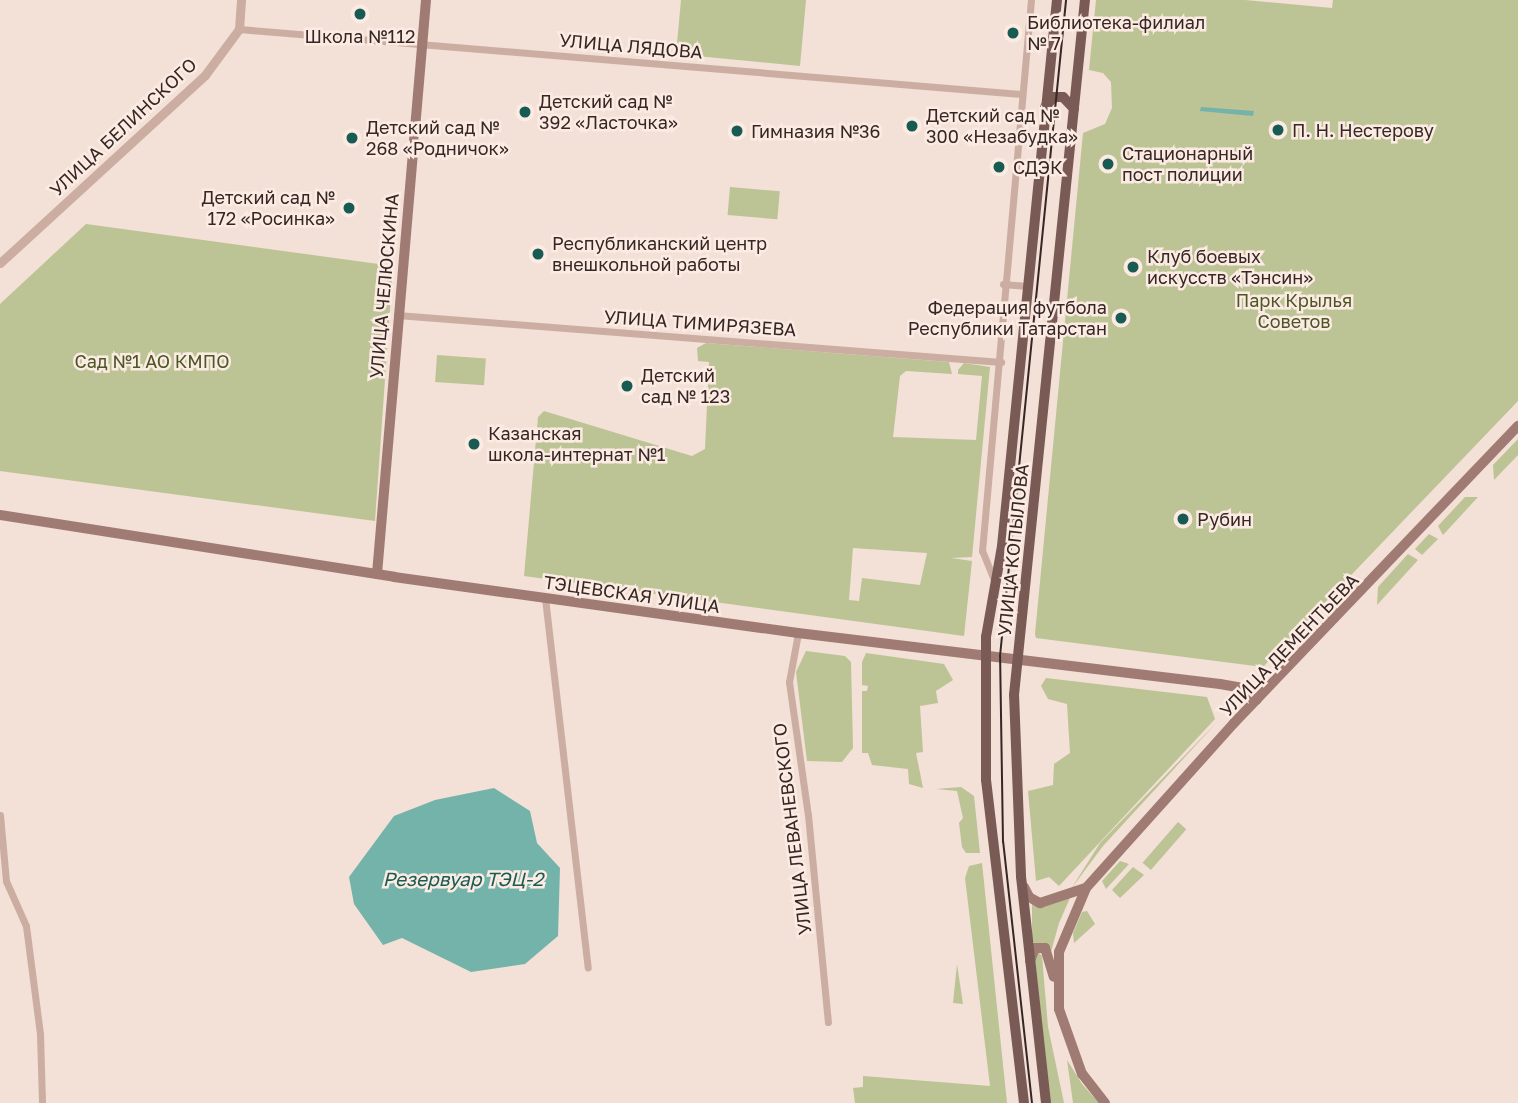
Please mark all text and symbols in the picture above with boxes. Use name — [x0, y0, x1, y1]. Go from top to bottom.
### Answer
marker: Школа №112 — [352, 6, 368, 22]
place label: Библиотека-филиал № 7 — [1027, 12, 1205, 54]
place label: Школа №112 — [305, 25, 415, 47]
marker: Библиотека-филиал № 7 — [1005, 25, 1021, 41]
street label: УЛИЦА ЛЯДОВА — [559, 29, 703, 63]
street label: УЛИЦА БЕЛИНСКОГО — [45, 53, 201, 201]
place label: Детский сад № 392 «Ласточка» — [539, 91, 678, 134]
marker: Детский сад № 392 «Ласточка» — [517, 104, 533, 120]
place label: Детский сад № 300 «Незабудка» — [926, 105, 1078, 148]
place label: Детский сад № 268 «Родничок» — [366, 117, 509, 160]
marker: Детский сад № 300 «Незабудка» — [904, 118, 920, 134]
place label: П. Н. Нестерову — [1292, 119, 1434, 141]
place label: Гимназия №36 — [751, 120, 881, 142]
marker: П. Н. Нестерову — [1270, 122, 1286, 138]
marker: Гимназия №36 — [729, 123, 745, 139]
marker: Детский сад № 268 «Родничок» — [344, 130, 360, 146]
place label: Стационарный пост полиции — [1122, 143, 1253, 186]
place label: СДЭК — [1013, 156, 1062, 178]
marker: Стационарный пост полиции — [1100, 156, 1116, 172]
marker: СДЭК — [991, 159, 1007, 175]
place label: Детский сад № 172 «Росинка» — [201, 187, 335, 230]
street label: УЛИЦА ЧЕЛЮСКИНА — [365, 193, 403, 379]
marker: Детский сад № 172 «Росинка» — [341, 200, 357, 216]
place label: Республиканский центр внешкольной работы — [552, 233, 767, 276]
marker: Республиканский центр внешкольной работы — [530, 246, 546, 262]
place label: Клуб боевых искусств «Тэнсин» — [1147, 246, 1313, 288]
marker: Клуб боевых искусств «Тэнсин» — [1125, 259, 1141, 275]
park label: Парк Крылья Советов — [1236, 290, 1352, 332]
place label: Федерация футбола Республики Татарстан — [908, 297, 1107, 340]
street label: УЛИЦА ТИМИРЯЗЕВА — [603, 306, 797, 340]
marker: Федерация футбола Республики Татарстан — [1113, 310, 1129, 326]
park label: Сад №1 АО КМПО — [74, 350, 230, 372]
place label: Детский сад № 123 — [641, 365, 730, 408]
marker: Детский сад № 123 — [619, 378, 635, 394]
place label: Казанская школа-интернат №1 — [488, 423, 666, 466]
marker: Казанская школа-интернат №1 — [466, 436, 482, 452]
street label: УЛИЦА КОПЫЛОВА — [993, 463, 1033, 637]
place label: Рубин — [1197, 508, 1252, 530]
marker: Рубин — [1175, 511, 1191, 527]
street label: УЛИЦА ДЕМЕНТЬЕВА — [1215, 569, 1363, 721]
street label: ТЭЦЕВСКАЯ УЛИЦА — [543, 571, 721, 617]
street label: УЛИЦА ЛЕВАНЕВСКОГО — [768, 722, 816, 936]
water label: Резервуар ТЭЦ-2 — [383, 868, 543, 890]

